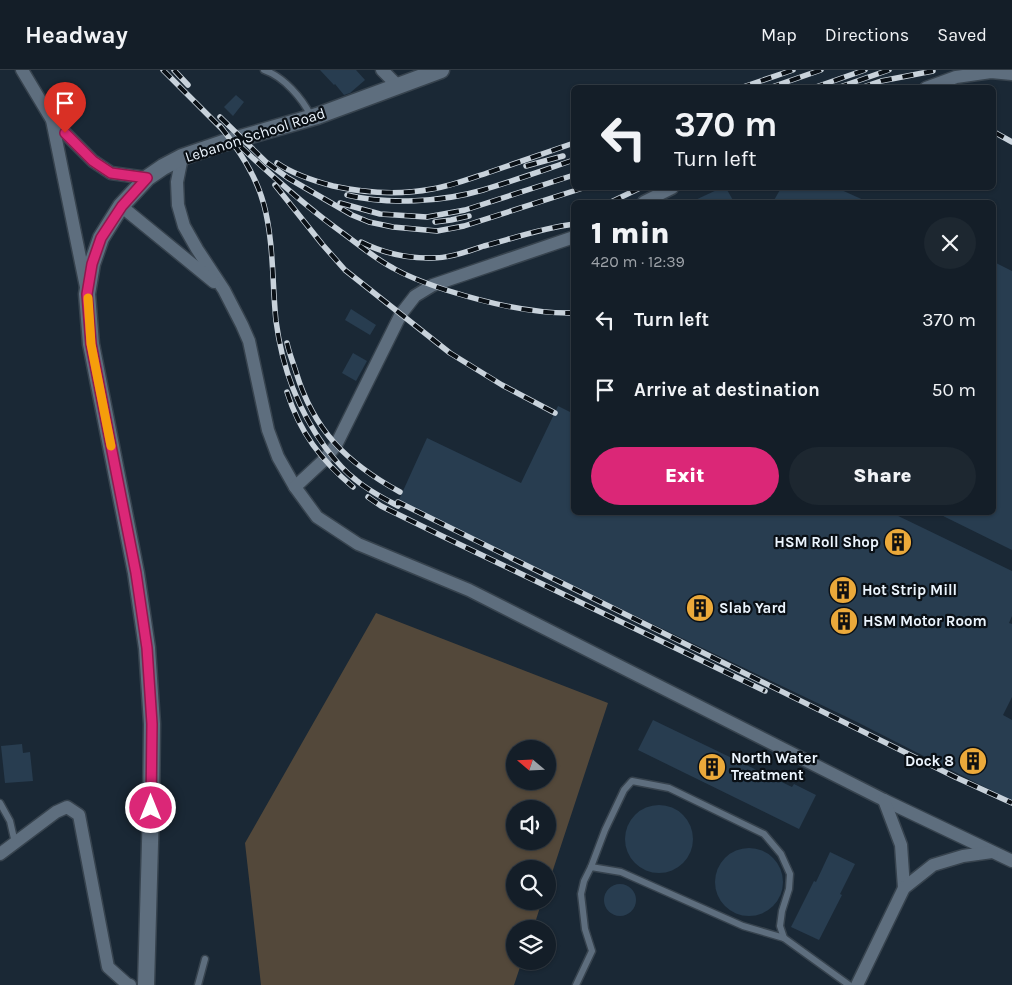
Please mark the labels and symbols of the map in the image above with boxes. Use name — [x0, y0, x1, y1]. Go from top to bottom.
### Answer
pin — [44, 82, 86, 133]
street label: Lebanon School Road — [183, 104, 327, 166]
building icon: HSM Roll Shop — [883, 527, 913, 557]
place label: HSM Roll Shop — [774, 533, 879, 551]
building icon: Hot Strip Mill — [828, 575, 858, 605]
place label: Hot Strip Mill — [862, 581, 957, 599]
building icon: Slab Yard — [685, 593, 715, 623]
place label: Slab Yard — [719, 599, 787, 617]
building icon: HSM Motor Room — [829, 606, 859, 636]
place label: HSM Motor Room — [863, 612, 987, 630]
north arrow — [506, 740, 556, 790]
building icon: Dock 8 — [958, 746, 988, 776]
place label: North Water Treatment — [731, 749, 817, 784]
building icon: North Water Treatment — [697, 752, 727, 782]
place label: Dock 8 — [905, 752, 954, 770]
position arrow — [124, 781, 176, 833]

